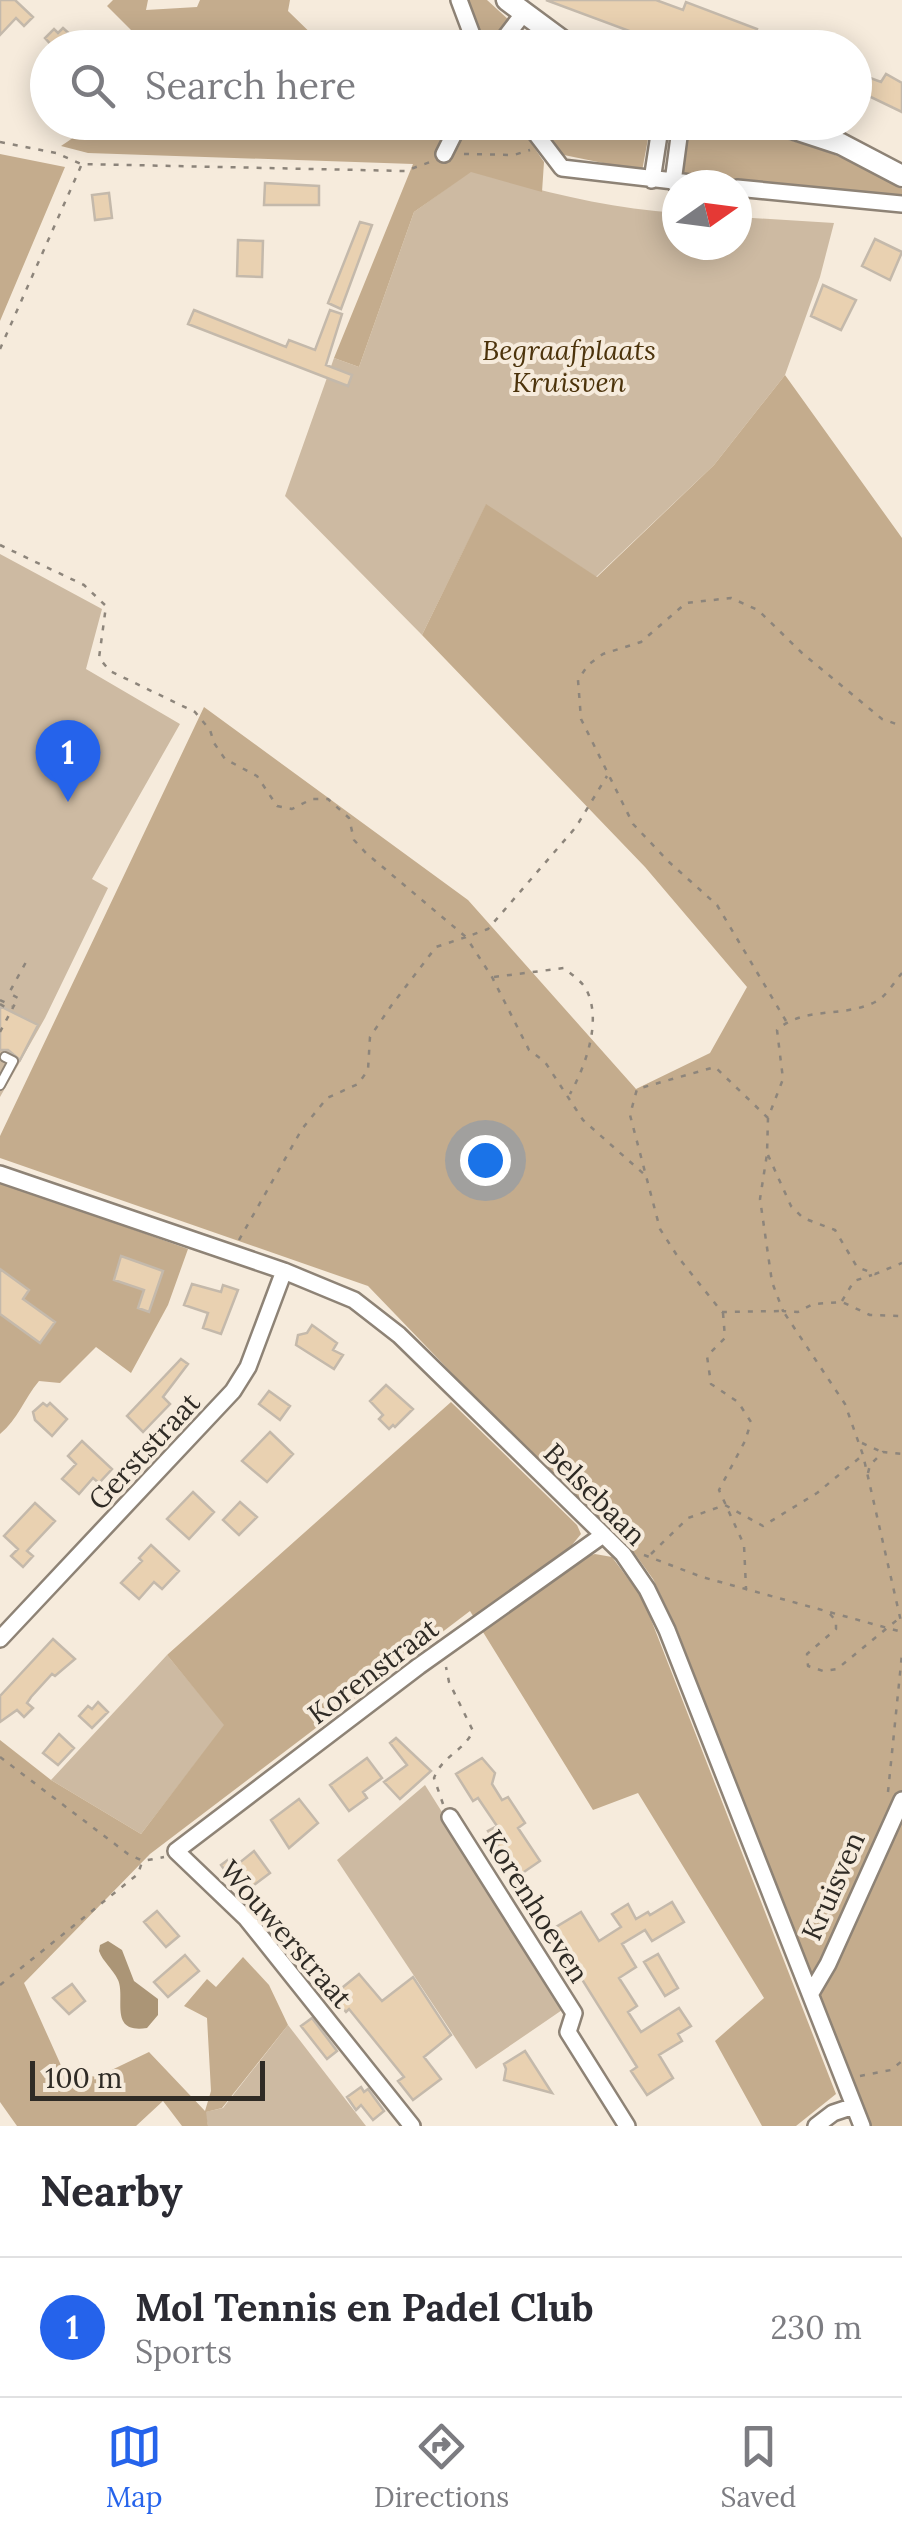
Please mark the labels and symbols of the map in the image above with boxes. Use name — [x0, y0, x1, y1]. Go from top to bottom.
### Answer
north arrow — [662, 170, 752, 260]
park label: Begraafplaats Kruisven — [482, 332, 656, 400]
pin: 1 — [36, 720, 100, 802]
your location — [460, 1135, 511, 1186]
street label: Gerststraat — [80, 1385, 208, 1517]
street label: Belsebaan — [536, 1435, 654, 1553]
street label: Korenstraat — [300, 1610, 446, 1732]
street label: Korenhoeven — [475, 1823, 597, 1989]
street label: Kruisven — [793, 1826, 873, 1946]
street label: Wouwerstraat — [212, 1853, 360, 2015]
scale bar — [30, 2056, 265, 2100]

